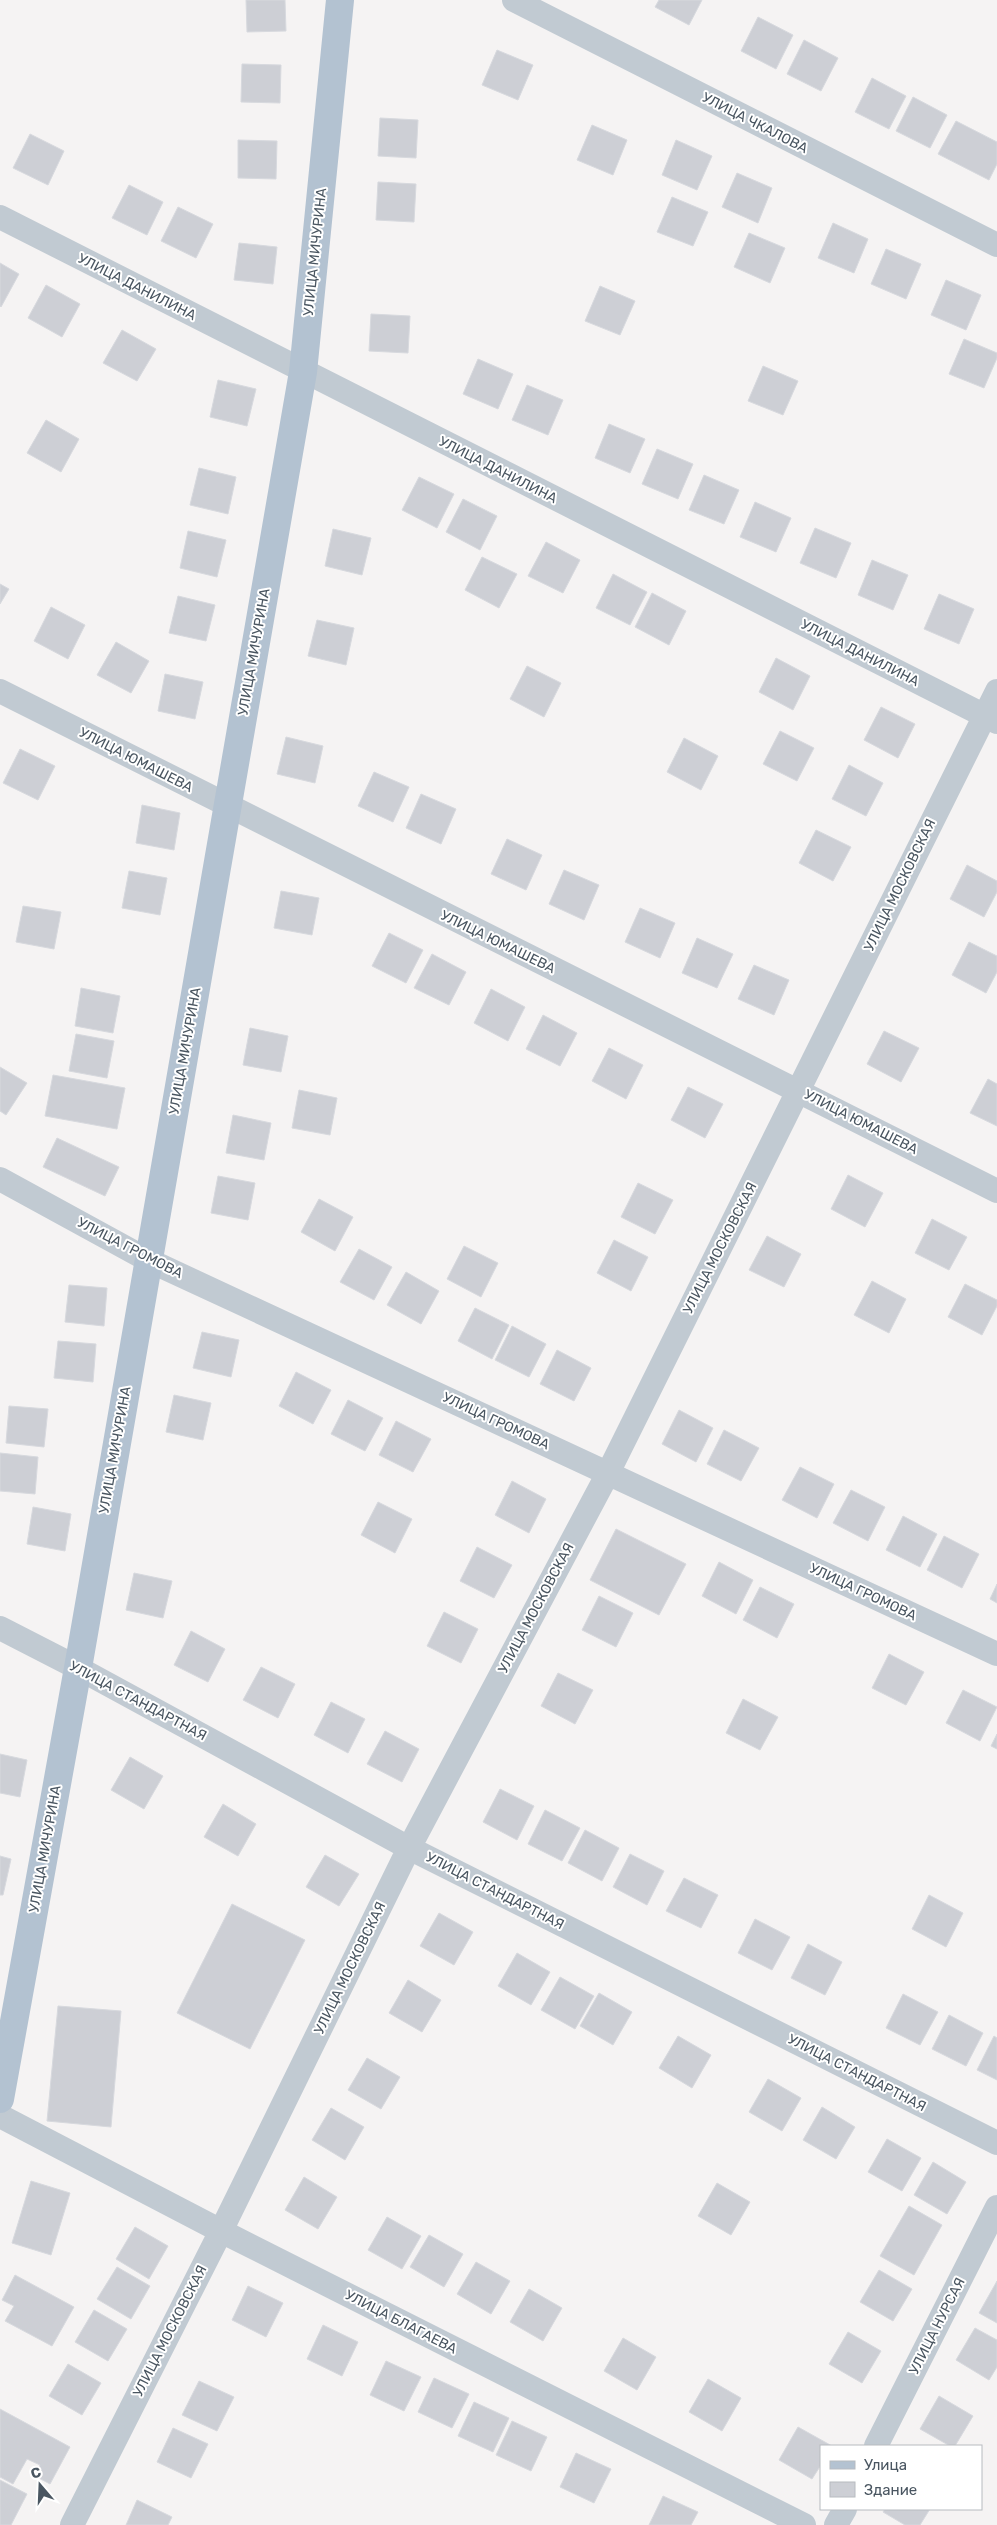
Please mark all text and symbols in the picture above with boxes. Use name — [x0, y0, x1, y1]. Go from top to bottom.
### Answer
street label: УЛИЦА ЧКАЛОВА — [699, 89, 811, 157]
street label: УЛИЦА МИЧУРИНА — [300, 186, 330, 317]
street label: УЛИЦА ДАНИЛИНА — [75, 250, 200, 324]
street label: УЛИЦА ДАНИЛИНА — [436, 433, 561, 507]
street label: УЛИЦА МИЧУРИНА — [234, 586, 274, 717]
street label: УЛИЦА ДАНИЛИНА — [798, 616, 923, 690]
street label: УЛИЦА ЮМАШЕВА — [76, 724, 196, 796]
street label: УЛИЦА МОСКОВСКАЯ — [861, 816, 939, 954]
street label: УЛИЦА ЮМАШЕВА — [438, 907, 559, 977]
street label: УЛИЦА МИЧУРИНА — [165, 985, 205, 1116]
street label: УЛИЦА ЮМАШЕВА — [801, 1086, 921, 1158]
street label: УЛИЦА МОСКОВСКАЯ — [679, 1179, 761, 1317]
street label: УЛИЦА ГРОМОВА — [74, 1214, 186, 1282]
street label: УЛИЦА МИЧУРИНА — [95, 1384, 135, 1515]
street label: УЛИЦА ГРОМОВА — [440, 1389, 553, 1454]
street label: УЛИЦА МОСКОВСКАЯ — [494, 1540, 578, 1676]
street label: УЛИЦА ГРОМОВА — [807, 1560, 920, 1625]
street label: УЛИЦА СТАНДАРТНАЯ — [66, 1658, 210, 1744]
street label: УЛИЦА МИЧУРИНА — [25, 1783, 65, 1914]
street label: УЛИЦА СТАНДАРТНАЯ — [423, 1849, 567, 1933]
street label: УЛИЦА МОСКОВСКАЯ — [311, 1899, 389, 2037]
street label: УЛИЦА СТАНДАРТНАЯ — [785, 2031, 929, 2115]
street label: УЛИЦА МОСКОВСКАЯ — [129, 2262, 211, 2400]
street label: УЛИЦА НУРСАЯ — [905, 2275, 969, 2377]
street label: УЛИЦА БЛАГАЕВА — [342, 2286, 460, 2358]
legend — [820, 2445, 982, 2510]
text: Улица — [864, 2456, 907, 2474]
north arrow — [15, 2460, 65, 2510]
text: С — [29, 2463, 44, 2483]
text: Здание — [864, 2481, 917, 2499]

